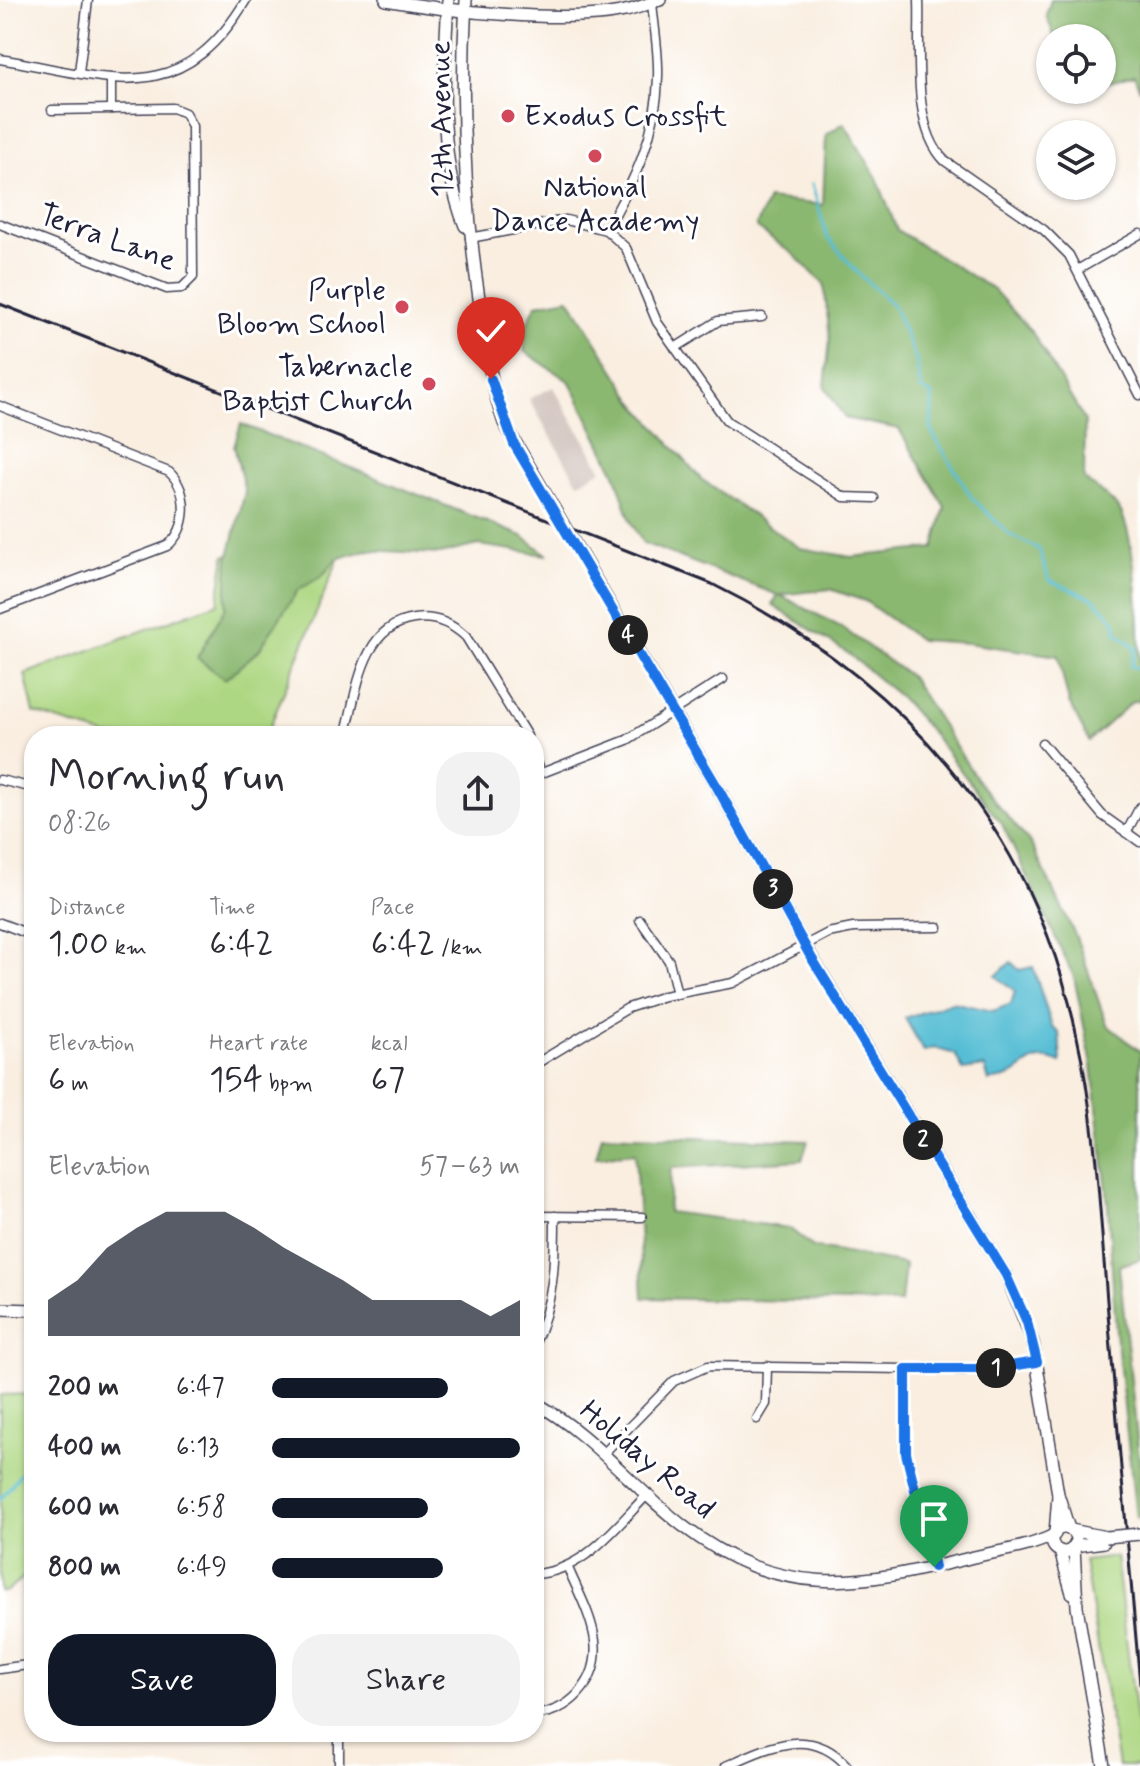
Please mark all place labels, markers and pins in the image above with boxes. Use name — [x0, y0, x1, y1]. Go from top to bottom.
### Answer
place label: Exodus Crossfit — [524, 97, 728, 136]
marker: Exodus Crossfit — [499, 107, 517, 125]
marker: National Dance Academy — [586, 147, 604, 165]
place label: National Dance Academy — [491, 168, 699, 241]
place label: Purple Bloom School — [217, 271, 386, 344]
pin — [457, 297, 525, 379]
marker: Purple Bloom School — [393, 298, 411, 316]
place label: Tabernacle Baptist Church — [222, 348, 413, 421]
marker: Tabernacle Baptist Church — [420, 375, 438, 393]
pin: 4 — [608, 615, 648, 655]
pin: 3 — [753, 869, 793, 909]
pin: 2 — [903, 1120, 943, 1160]
pin: 1 — [976, 1348, 1016, 1388]
pin — [900, 1485, 968, 1567]

